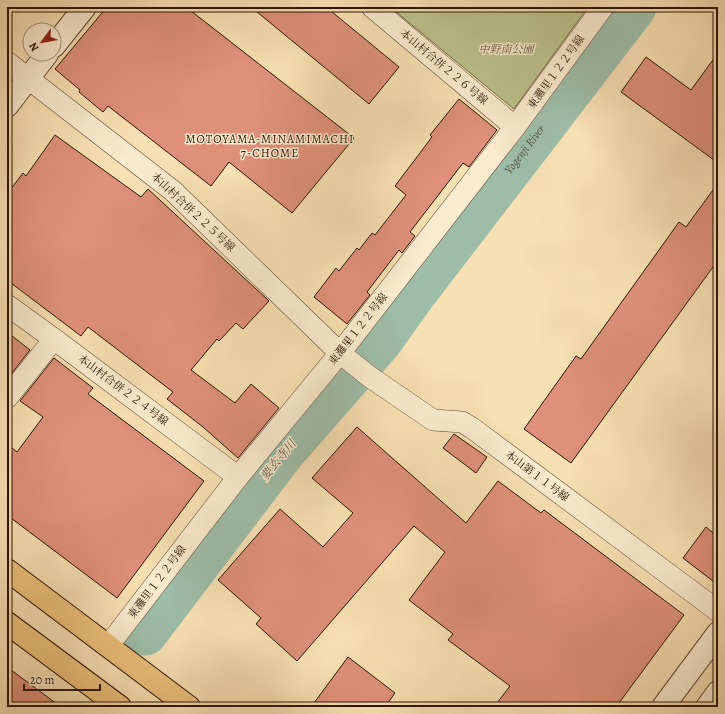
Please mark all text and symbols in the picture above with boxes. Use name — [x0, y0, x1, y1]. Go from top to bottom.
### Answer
north arrow — [22, 22, 62, 62]
street label: 本山村合併２２６号線 — [397, 26, 491, 108]
street label: 東灘里１２２号線 — [524, 32, 588, 112]
text: N — [25, 40, 42, 54]
park label: 中野南公園 — [479, 42, 535, 57]
water label: Yogenji River — [501, 121, 549, 177]
district label: MOTOYAMA-MINAMIMACHI 7-CHOME — [186, 131, 354, 161]
street label: 本山村合併２２５号線 — [148, 169, 238, 255]
street label: 東灘里１２２号線 — [325, 290, 391, 368]
street label: 本山村合併２２４号線 — [75, 351, 171, 429]
water label: 要玄寺川 — [257, 435, 301, 484]
street label: 本山第１１号線 — [502, 447, 572, 505]
street label: 東灘里１２２号線 — [125, 542, 189, 622]
scale bar — [24, 666, 100, 692]
text: 20 m — [30, 672, 54, 688]

